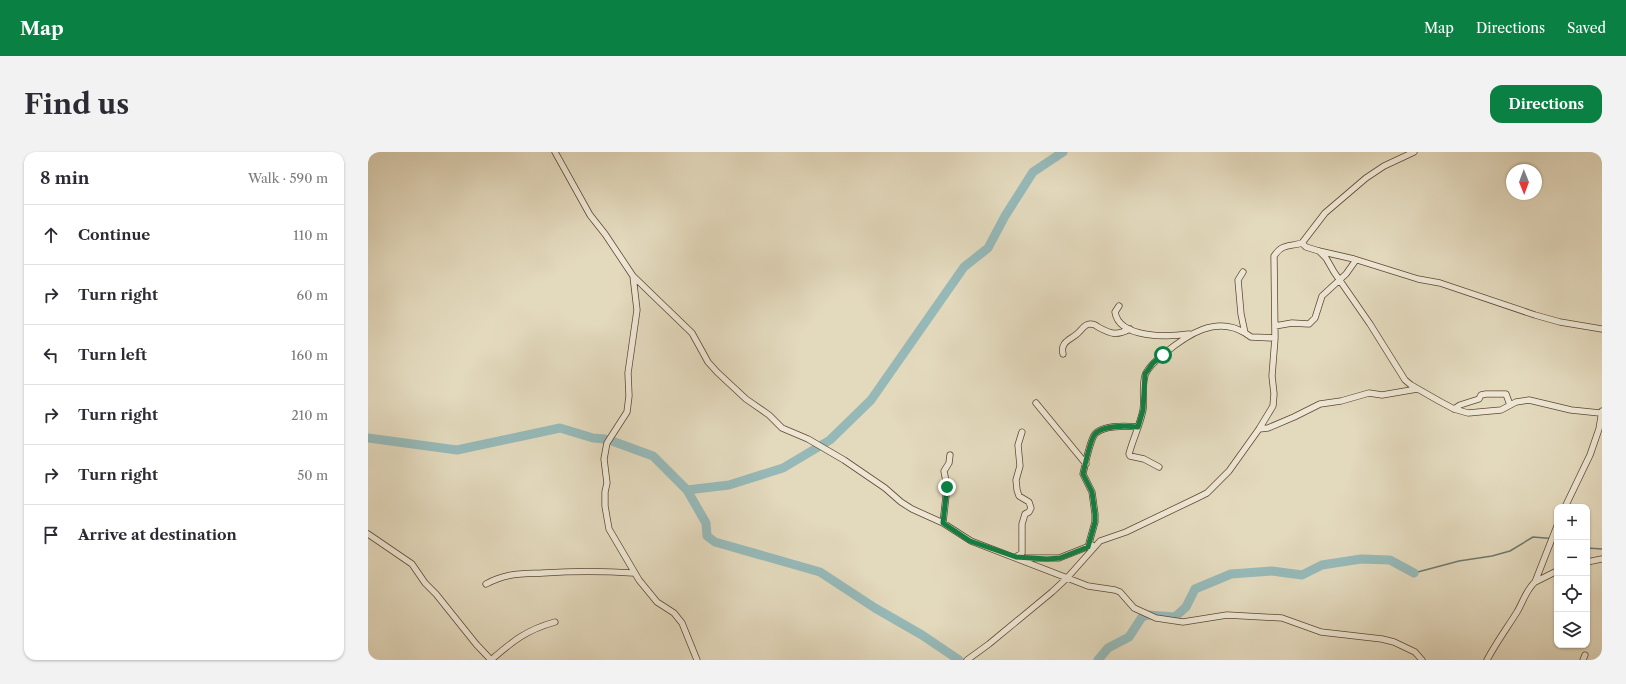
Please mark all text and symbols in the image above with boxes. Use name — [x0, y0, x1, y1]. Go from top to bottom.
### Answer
text: Map — [20, 17, 64, 40]
text: Map — [1424, 19, 1454, 37]
text: Directions — [1476, 19, 1545, 37]
text: Saved — [1567, 19, 1606, 37]
button: Directions — [1490, 85, 1602, 123]
text: Find us — [24, 87, 129, 121]
north arrow — [1506, 164, 1542, 200]
text: 8 min — [40, 168, 89, 188]
text: Walk · 590 m — [248, 170, 328, 186]
icon: ahead — [40, 224, 62, 246]
text: Continue — [78, 225, 150, 244]
text: 110 m — [293, 227, 328, 243]
icon: right — [40, 284, 62, 306]
text: Turn right — [78, 285, 158, 304]
text: 60 m — [297, 287, 328, 303]
icon: left — [40, 344, 62, 366]
text: Turn left — [78, 345, 147, 364]
route start — [1154, 346, 1172, 364]
text: 160 m — [291, 347, 328, 363]
icon: right — [40, 404, 62, 426]
text: Turn right — [78, 405, 158, 424]
text: 210 m — [291, 407, 328, 423]
icon: right — [40, 464, 62, 486]
text: Turn right — [78, 465, 158, 484]
text: 50 m — [297, 467, 328, 483]
route end — [938, 478, 956, 496]
map controls — [1554, 504, 1590, 648]
button: + — [1554, 504, 1590, 540]
icon: arrive — [40, 524, 62, 546]
text: Arrive at destination — [78, 525, 237, 544]
button: − — [1554, 540, 1590, 576]
button: locate — [1554, 576, 1590, 612]
button: layers — [1554, 612, 1590, 648]

